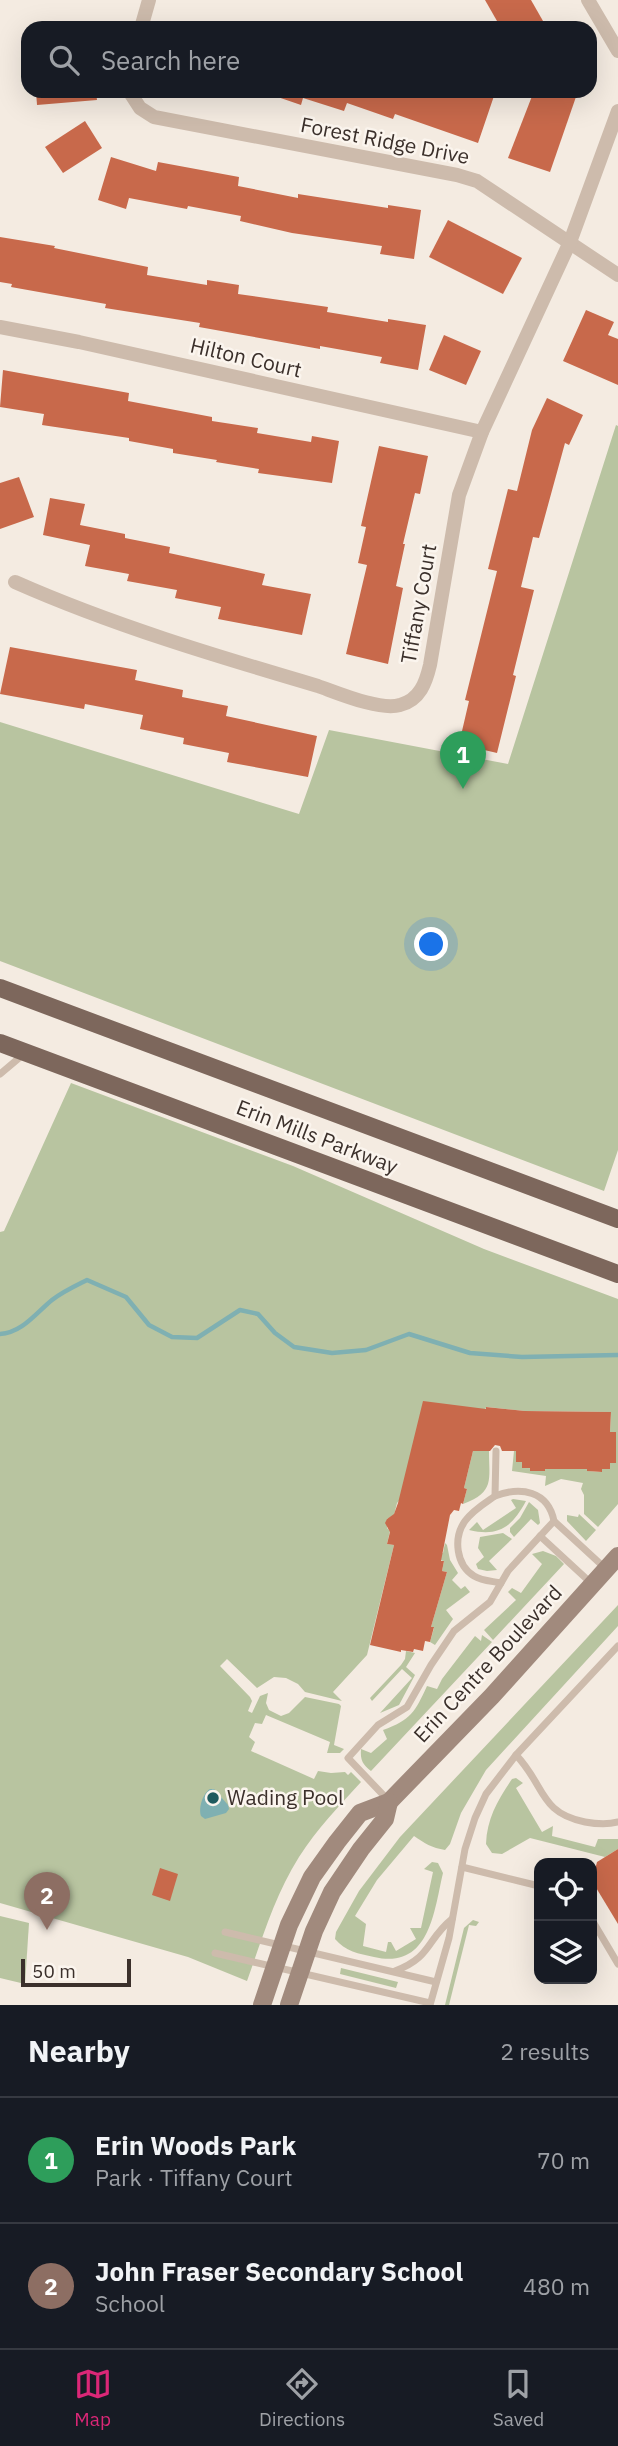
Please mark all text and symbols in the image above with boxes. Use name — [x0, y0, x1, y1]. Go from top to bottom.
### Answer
search box — [21, 21, 597, 98]
icon: search — [45, 41, 83, 79]
text: Search here — [101, 43, 240, 77]
street label: Forest Ridge Drive — [298, 110, 472, 170]
street label: Hilton Court — [188, 331, 305, 383]
street label: Tiffany Court — [394, 542, 442, 666]
pin: 1 — [440, 731, 486, 789]
your location — [414, 927, 448, 961]
street label: Erin Mills Parkway — [233, 1092, 403, 1180]
street label: Erin Centre Boulevard — [407, 1579, 568, 1748]
place label: Wading Pool — [227, 1783, 344, 1811]
marker: Wading Pool — [205, 1790, 221, 1806]
map controls — [534, 1858, 597, 1984]
button: locate — [534, 1858, 597, 1921]
pin: 2 — [24, 1872, 70, 1930]
button: layers — [534, 1921, 597, 1984]
scale bar — [21, 1956, 131, 1988]
text: 50 m — [32, 1959, 76, 1983]
text: Nearby — [28, 2031, 130, 2070]
text: 2 results — [500, 2036, 590, 2066]
text: Erin Woods Park — [95, 2128, 296, 2162]
text: 1 — [44, 2145, 58, 2175]
text: 70 m — [537, 2145, 590, 2175]
text: Park · Tiffany Court — [95, 2162, 293, 2192]
text: John Fraser Secondary School — [95, 2254, 463, 2288]
text: 2 — [44, 2271, 58, 2301]
text: 480 m — [523, 2271, 590, 2301]
text: School — [95, 2288, 165, 2318]
tab: Map — [74, 2365, 112, 2431]
tab: Directions — [259, 2365, 345, 2431]
tab: Saved — [493, 2365, 544, 2431]

